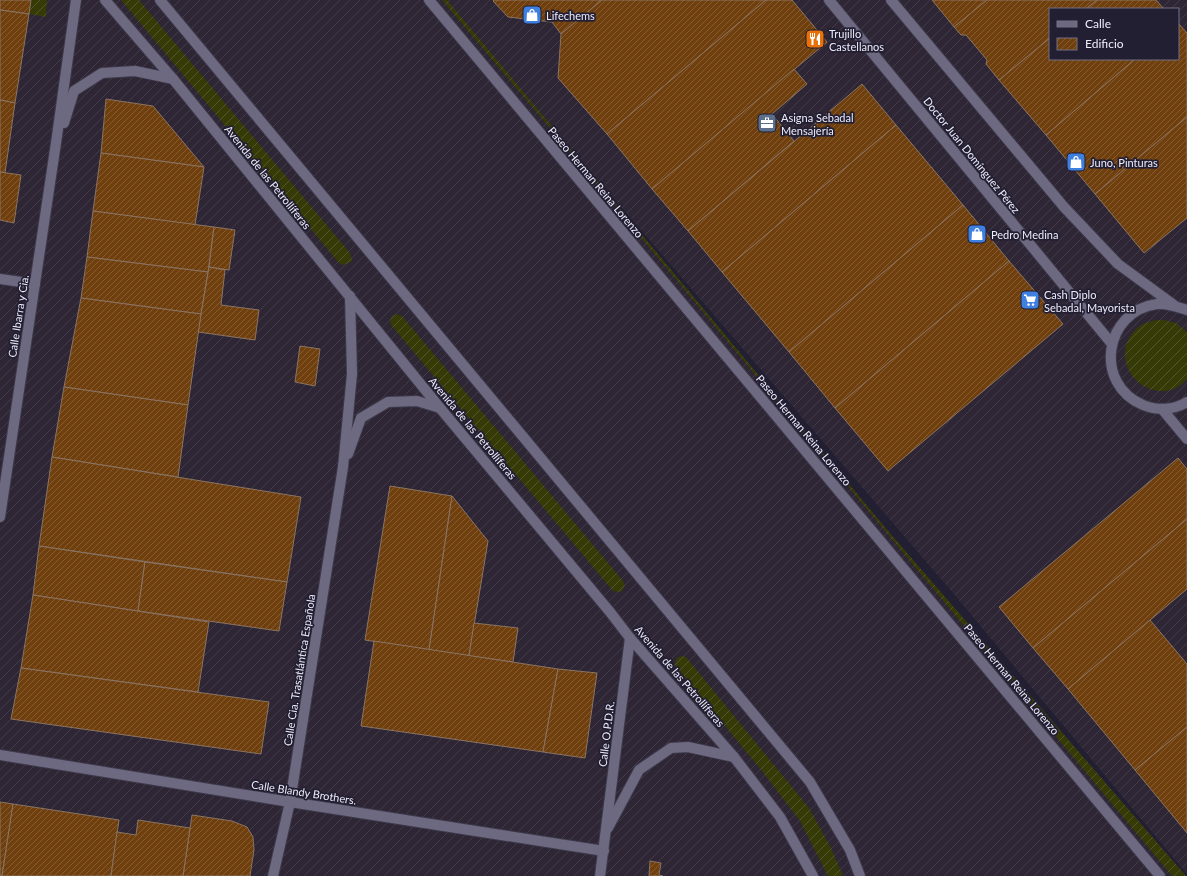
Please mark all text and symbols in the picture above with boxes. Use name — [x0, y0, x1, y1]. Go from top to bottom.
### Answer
shop icon: Lifechems — [521, 4, 543, 26]
legend — [1049, 8, 1179, 60]
place label: Lifechems — [546, 9, 595, 22]
text: Calle — [1085, 16, 1111, 31]
place label: Trujillo Castellanos — [829, 27, 884, 53]
restaurant icon: Trujillo Castellanos — [804, 28, 826, 50]
text: Edificio — [1085, 36, 1124, 51]
street label: Doctor Juan Domínguez Pérez — [921, 94, 1023, 216]
place label: Asigna Sebadal Mensajería — [781, 111, 854, 137]
office icon: Asigna Sebadal Mensajería — [756, 112, 778, 134]
street label: Avenida de las Petrollíferas — [222, 123, 314, 232]
street label: Paseo Herman Reina Lorenzo — [546, 124, 646, 240]
shop icon: Juno, Pinturas — [1065, 151, 1087, 173]
place label: Juno, Pinturas — [1090, 156, 1158, 169]
shop icon: Pedro Medina — [966, 223, 988, 245]
place label: Pedro Medina — [991, 228, 1058, 241]
street label: Calle Ibarra y Cia. — [5, 274, 31, 358]
place label: Cash Diplo Sebadal, Mayorista — [1044, 288, 1135, 314]
supermarket icon: Cash Diplo Sebadal, Mayorista — [1019, 289, 1041, 311]
street label: Paseo Herman Reina Lorenzo — [754, 372, 854, 488]
street label: Avenida de las Petrollíferas — [426, 374, 520, 482]
street label: Calle Cia. Trasatlántica Española — [281, 593, 317, 747]
street label: Paseo Herman Reina Lorenzo — [962, 621, 1062, 737]
street label: Avenida de las Petrollíferas — [633, 623, 728, 729]
street label: Calle O.P.D.R. — [596, 700, 616, 768]
street label: Calle Blandy Brothers. — [250, 777, 358, 807]

